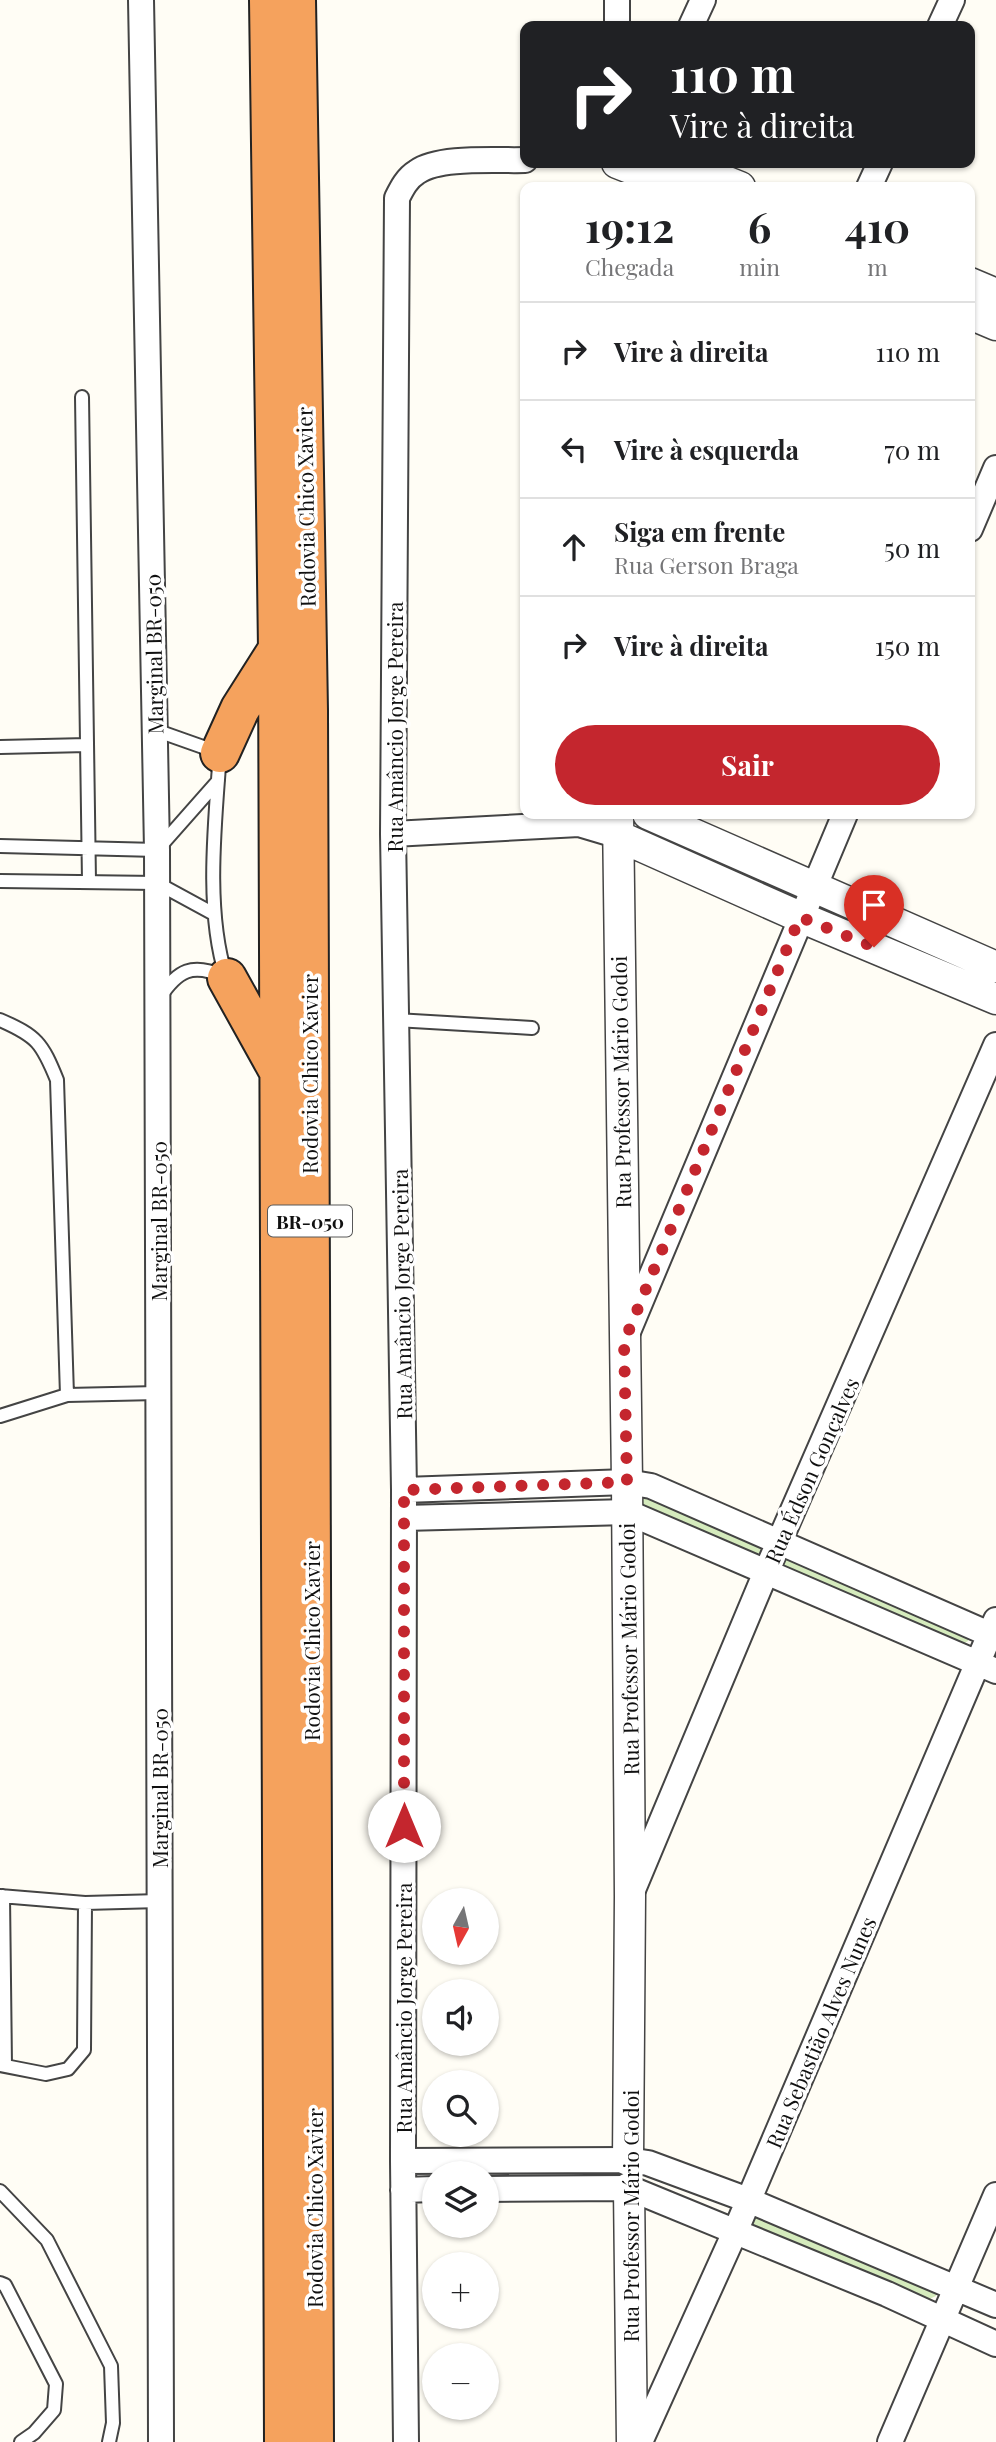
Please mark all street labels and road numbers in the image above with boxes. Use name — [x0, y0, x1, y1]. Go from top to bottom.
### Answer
street label: Rodovia Chico Xavier — [289, 406, 321, 607]
street label: Marginal BR-050 — [138, 574, 168, 734]
street label: Rua Amâncio Jorge Pereira — [380, 601, 408, 852]
street label: Rua Professor Mário Godoi — [604, 955, 636, 1209]
street label: Rodovia Chico Xavier — [295, 973, 323, 1174]
street label: Marginal BR-050 — [144, 1141, 172, 1301]
street label: Rua Amâncio Jorge Pereira — [385, 1168, 417, 1420]
road number: BR-050 — [268, 1205, 352, 1236]
street label: Rua Édson Gonçalves — [757, 1373, 865, 1567]
street label: Rua Professor Mário Godoi — [612, 1522, 644, 1776]
street label: Rodovia Chico Xavier — [297, 1540, 325, 1741]
street label: Marginal BR-050 — [145, 1708, 173, 1868]
street label: Rua Amâncio Jorge Pereira — [389, 1882, 417, 2133]
street label: Rua Sebastião Alves Nunes — [759, 1912, 881, 2152]
street label: Rua Professor Mário Godoi — [616, 2090, 644, 2342]
street label: Rodovia Chico Xavier — [300, 2107, 328, 2308]

